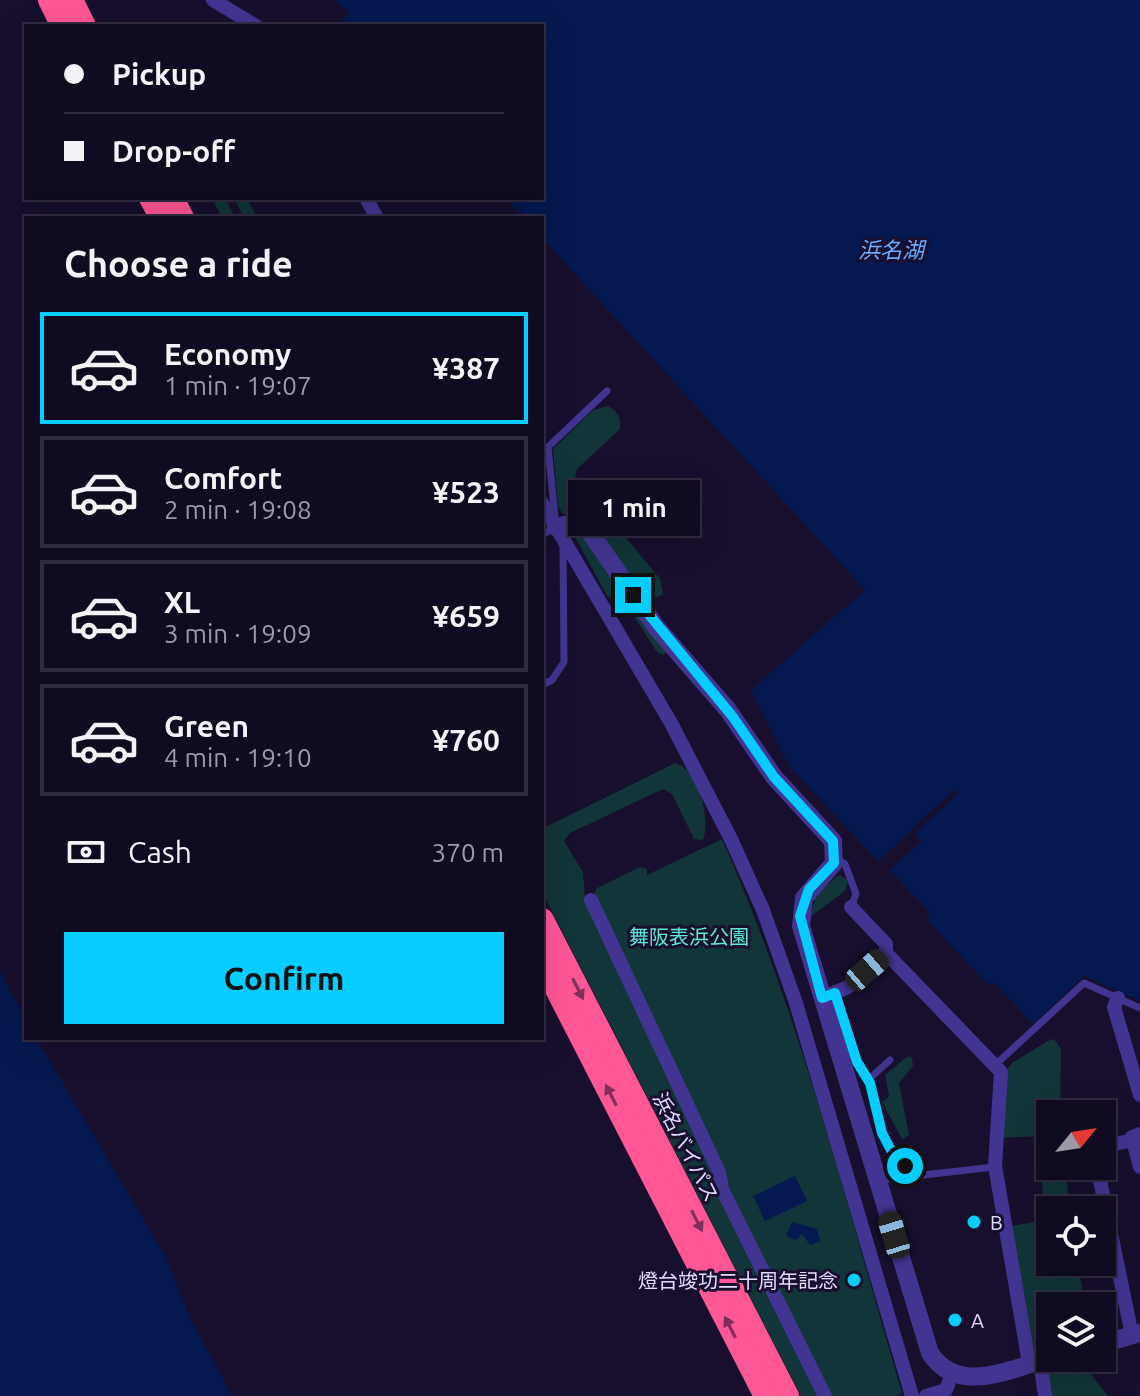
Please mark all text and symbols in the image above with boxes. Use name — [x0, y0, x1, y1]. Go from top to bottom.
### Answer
text: Pickup — [112, 57, 206, 91]
text: Drop-off — [112, 134, 235, 168]
water label: 浜名湖 — [858, 237, 927, 262]
text: Choose a ride — [64, 243, 293, 284]
icon: car — [68, 332, 140, 404]
text: Economy — [164, 337, 291, 371]
text: ¥387 — [432, 351, 500, 385]
text: 1 min · 19:07 — [164, 371, 312, 400]
icon: car — [68, 456, 140, 528]
text: Comfort — [164, 461, 282, 495]
text: ¥523 — [432, 475, 500, 509]
callout: 1 min — [567, 479, 699, 535]
text: 1 min — [601, 493, 667, 522]
text: 2 min · 19:08 — [164, 495, 312, 524]
route end — [615, 577, 651, 613]
icon: car — [68, 580, 140, 652]
text: XL — [164, 585, 200, 619]
text: ¥659 — [432, 599, 500, 633]
text: 3 min · 19:09 — [164, 619, 312, 648]
icon: car — [68, 704, 140, 776]
text: Green — [164, 709, 249, 743]
text: ¥760 — [432, 723, 500, 757]
text: 4 min · 19:10 — [164, 743, 312, 772]
icon: cash — [64, 830, 108, 874]
text: Cash — [128, 835, 192, 869]
text: 370 m — [432, 838, 504, 867]
park label: 舞阪表浜公園 — [629, 925, 749, 948]
button: Confirm — [64, 932, 504, 1024]
car — [841, 945, 893, 995]
one-way arrow — [571, 978, 584, 1001]
one-way arrow — [605, 1084, 618, 1107]
street label: 浜名バイパス — [649, 1088, 723, 1206]
north arrow — [1036, 1100, 1116, 1180]
map controls — [1036, 1100, 1116, 1372]
route start — [887, 1148, 923, 1184]
button: locate — [1036, 1196, 1116, 1276]
one-way arrow — [690, 1209, 703, 1232]
car — [876, 1209, 912, 1261]
place label: B — [990, 1211, 1003, 1234]
marker: B — [965, 1213, 983, 1231]
place label: 燈台竣功二十周年記念 — [638, 1269, 838, 1292]
marker: 燈台竣功二十周年記念 — [845, 1271, 863, 1289]
button: layers — [1036, 1292, 1116, 1372]
place label: A — [971, 1309, 984, 1332]
marker: A — [946, 1311, 964, 1329]
one-way arrow — [724, 1315, 737, 1338]

